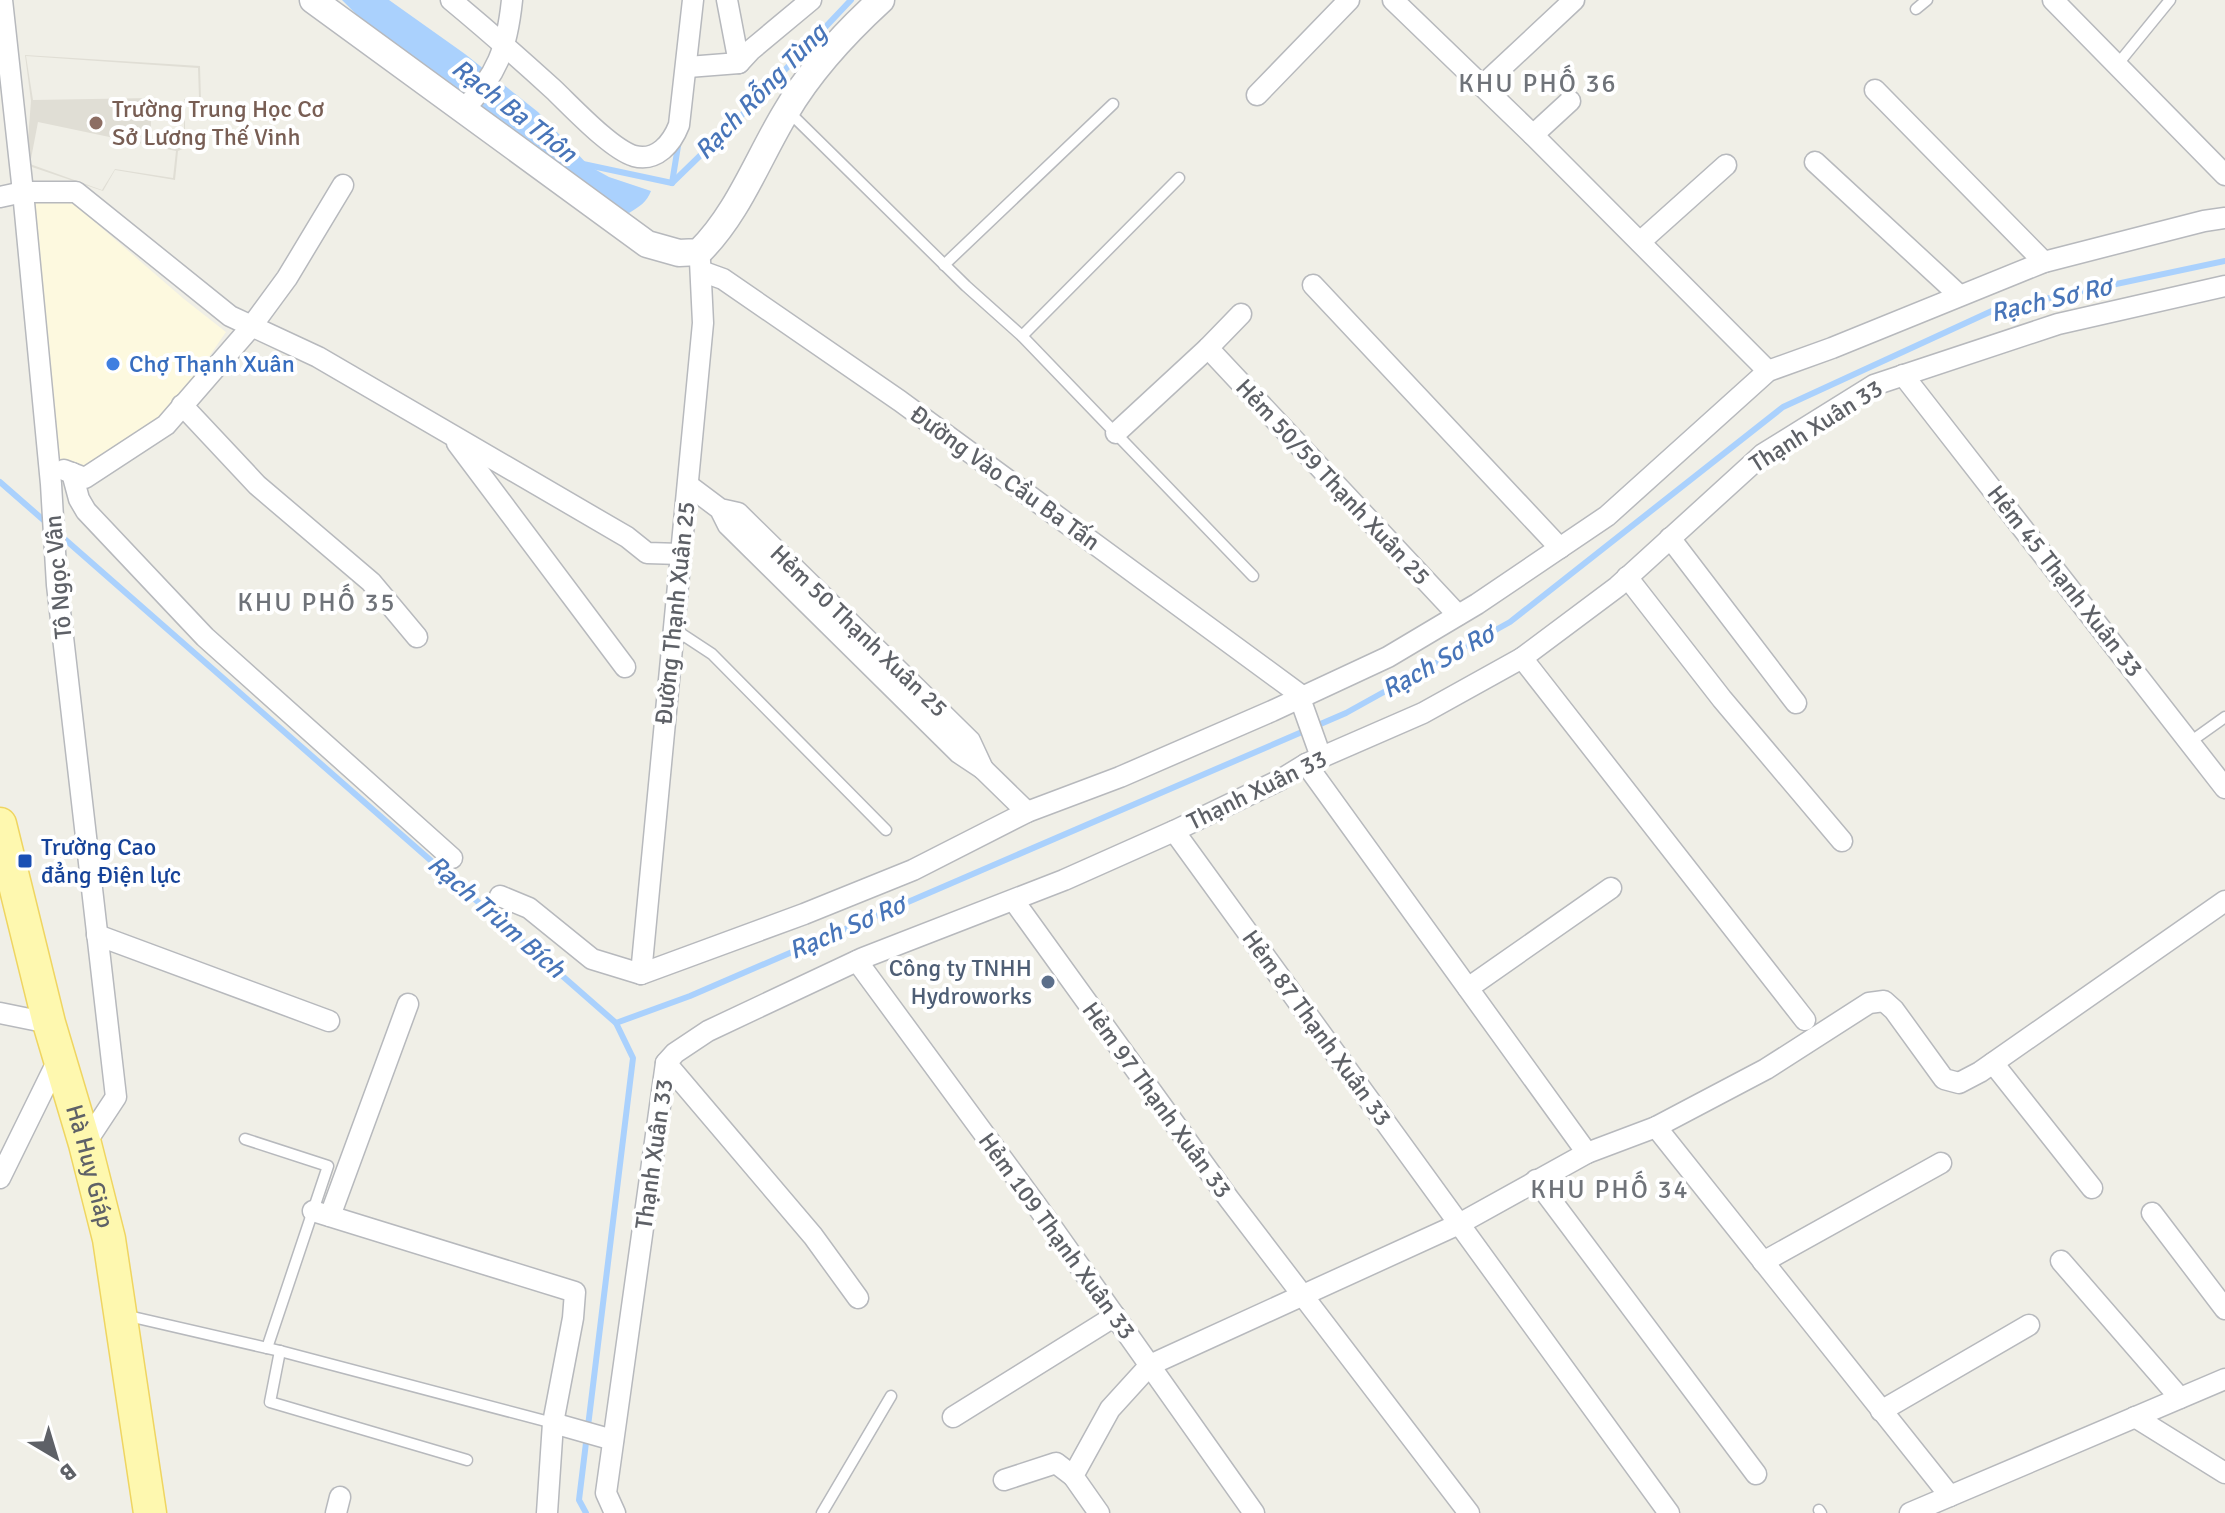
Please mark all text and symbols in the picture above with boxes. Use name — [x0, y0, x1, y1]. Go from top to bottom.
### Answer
water label: Rạch Rỗng Tùng — [688, 16, 835, 167]
water label: Rạch Ba Thôn — [445, 52, 584, 170]
district label: KHU PHỐ 36 — [1458, 64, 1618, 100]
place label: Trường Trung Học Cơ Sở Lương Thế Vinh — [112, 94, 324, 152]
marker: Trường Trung Học Cơ Sở Lương Thế Vinh — [87, 114, 105, 132]
water label: Rạch Sơ Rơ — [1987, 270, 2118, 329]
place label: Chợ Thạnh Xuân — [129, 349, 295, 379]
marker: Chợ Thạnh Xuân — [104, 355, 122, 373]
street label: Hẻm 50/59 Thạnh Xuân 25 — [1229, 372, 1437, 592]
street label: Thạnh Xuân 33 — [1744, 373, 1888, 479]
street label: Đường Vào Cầu Ba Tấn — [904, 399, 1106, 557]
street label: Hẻm 45 Thạnh Xuân 33 — [1981, 479, 2149, 683]
street label: Đường Thạnh Xuân 25 — [648, 500, 702, 726]
street label: Tô Ngọc Vân — [38, 514, 78, 640]
street label: Hẻm 50 Thạnh Xuân 25 — [764, 538, 954, 724]
district label: KHU PHỐ 35 — [237, 583, 397, 619]
water label: Rạch Sơ Rơ — [1376, 616, 1503, 706]
street label: Thạnh Xuân 33 — [1182, 743, 1332, 837]
place label: Trường Cao đẳng Điện lực — [41, 832, 181, 890]
water label: Rạch Trùm Bích — [421, 849, 572, 986]
marker: Trường Cao đẳng Điện lực — [16, 852, 34, 870]
water label: Rạch Sơ Rơ — [784, 888, 913, 967]
street label: Hẻm 87 Thạnh Xuân 33 — [1236, 924, 1398, 1132]
place label: Công ty TNHH Hydroworks — [889, 953, 1032, 1011]
marker: Công ty TNHH Hydroworks — [1039, 973, 1057, 991]
street label: Hẻm 97 Thạnh Xuân 33 — [1076, 996, 1238, 1204]
street label: Thạnh Xuân 33 — [629, 1077, 679, 1231]
street label: Hà Huy Giáp — [59, 1101, 121, 1231]
street label: Hẻm 109 Thạnh Xuân 33 — [972, 1127, 1142, 1345]
district label: KHU PHỐ 34 — [1530, 1170, 1690, 1206]
north arrow — [16, 1417, 96, 1497]
text: B — [54, 1458, 82, 1487]

